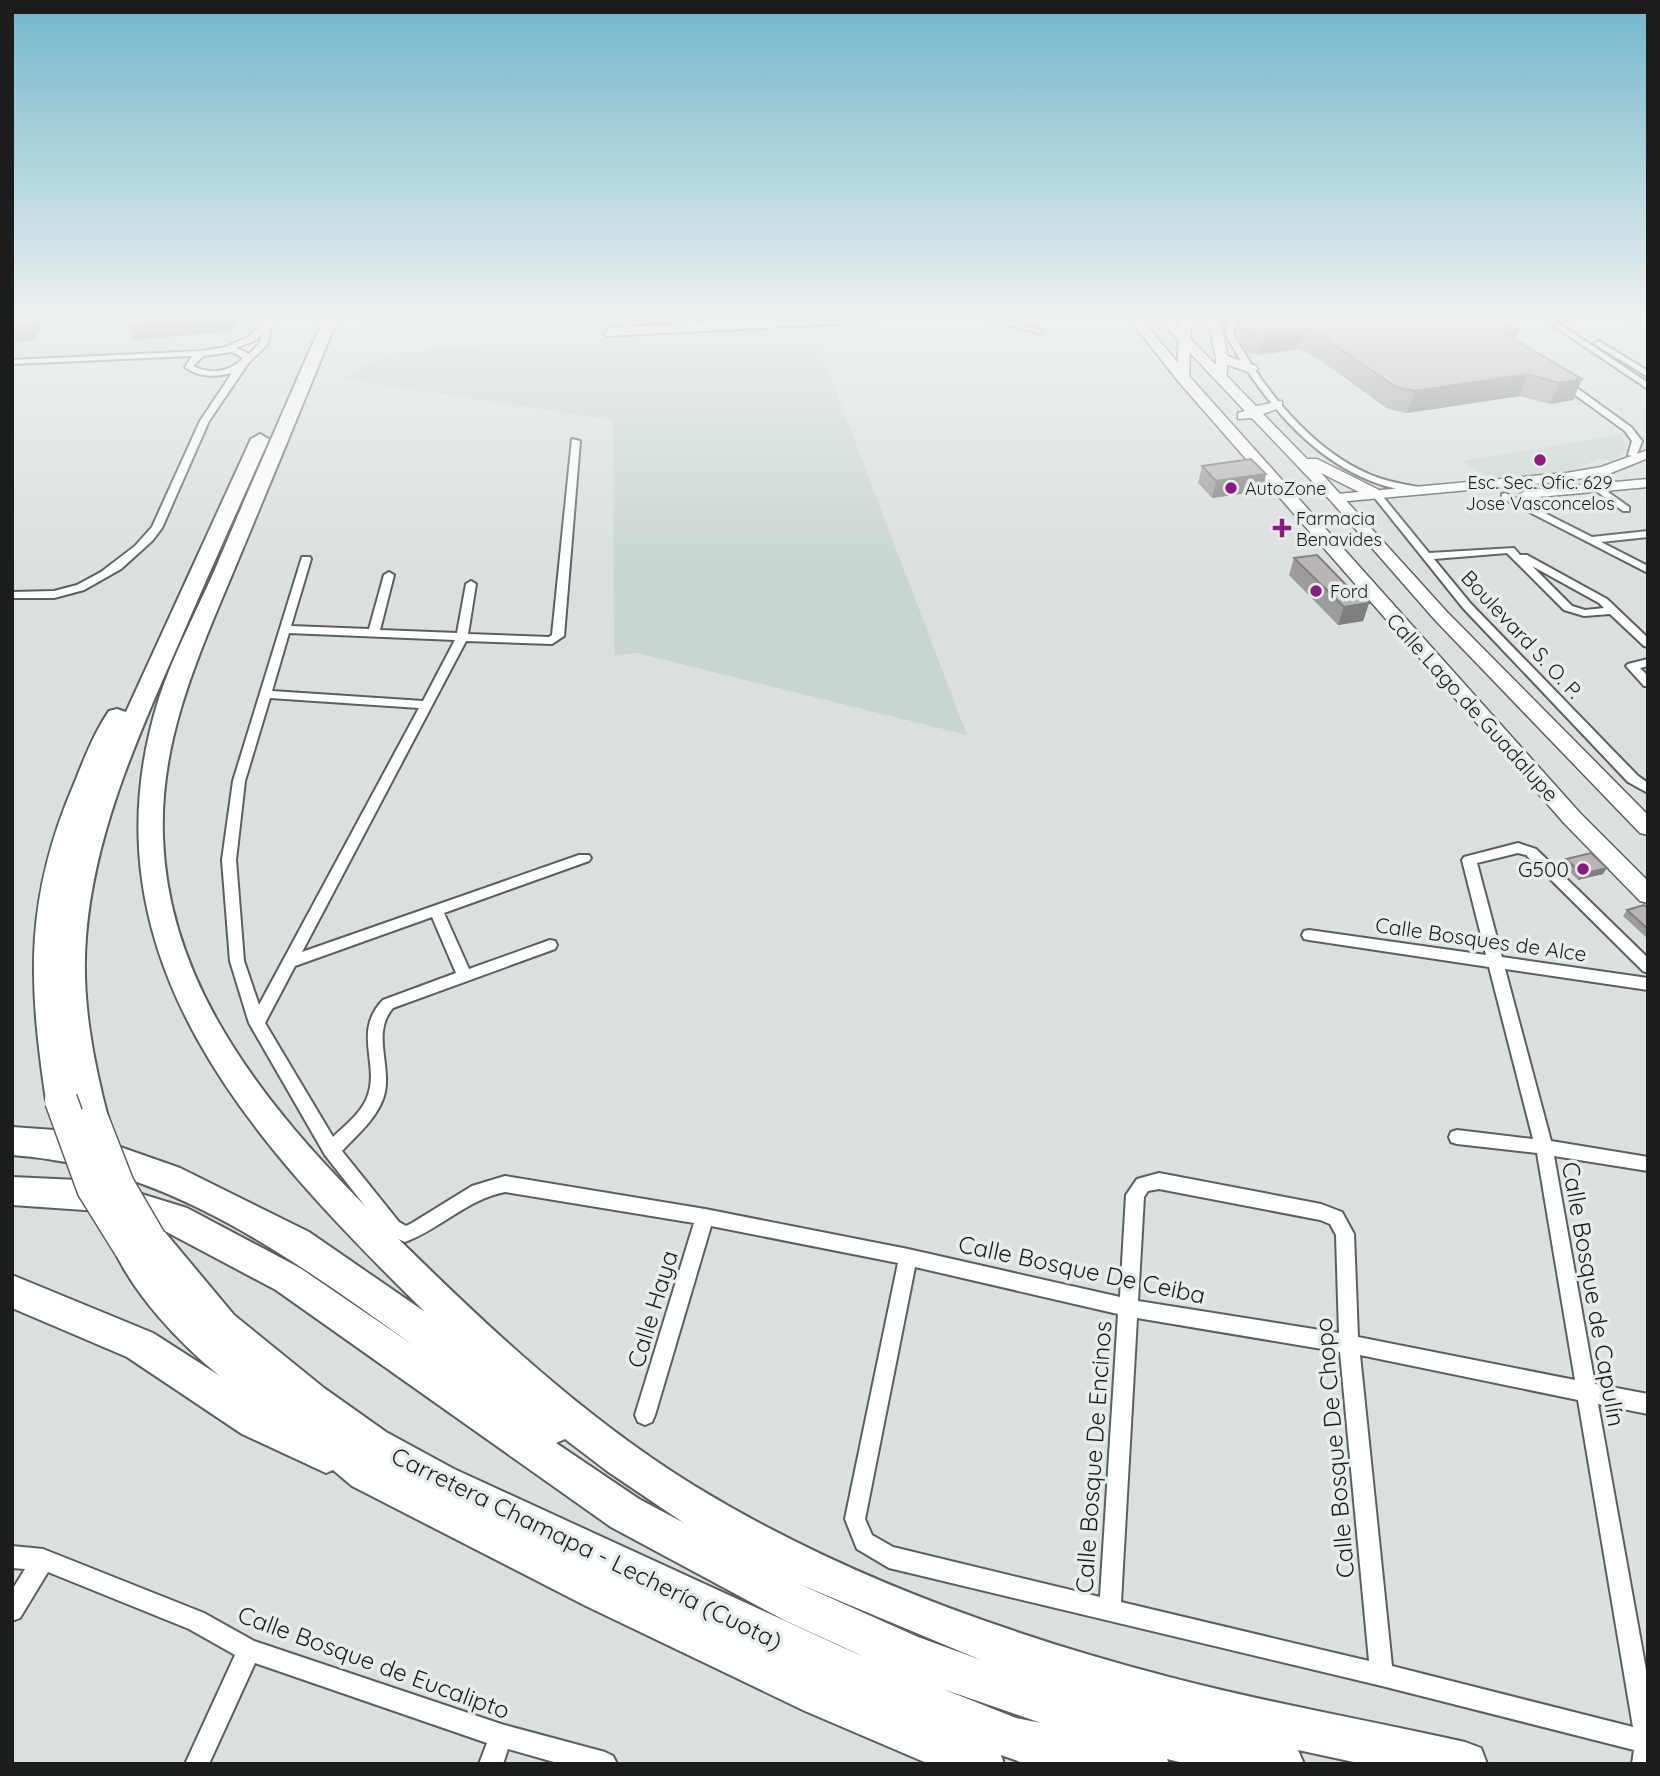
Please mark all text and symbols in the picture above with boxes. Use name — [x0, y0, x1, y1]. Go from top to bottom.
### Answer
marker: Esc. Sec. Ofic. 629 Jose Vasconcelos — [1532, 452, 1548, 468]
place label: Esc. Sec. Ofic. 629 Jose Vasconcelos — [1465, 471, 1615, 515]
place label: AutoZone — [1245, 477, 1326, 500]
marker: AutoZone — [1223, 480, 1239, 496]
place label: Farmacia Benavides — [1296, 507, 1382, 551]
marker: Farmacia Benavides — [1274, 520, 1290, 536]
street label: Boulevard S. O. P. — [1456, 565, 1588, 703]
place label: Ford — [1330, 580, 1368, 603]
marker: Ford — [1308, 583, 1324, 599]
street label: Calle Lago de Guadalupe — [1381, 607, 1565, 807]
place label: G500 — [1518, 856, 1569, 882]
marker: G500 — [1575, 861, 1591, 877]
street label: Calle Bosques de Alce — [1374, 911, 1588, 967]
street label: Calle Bosque de Capulín — [1556, 1159, 1632, 1429]
street label: Calle Bosque De Ceiba — [956, 1228, 1208, 1310]
street label: Calle Haya — [620, 1247, 684, 1371]
street label: Calle Bosque De Chopo — [1308, 1317, 1360, 1579]
street label: Calle Bosque De Encinos — [1069, 1320, 1117, 1594]
street label: Carretera Chamapa - Lechería (Cuota) — [387, 1440, 787, 1656]
street label: Calle Bosque de Eucalipto — [234, 1599, 514, 1725]

